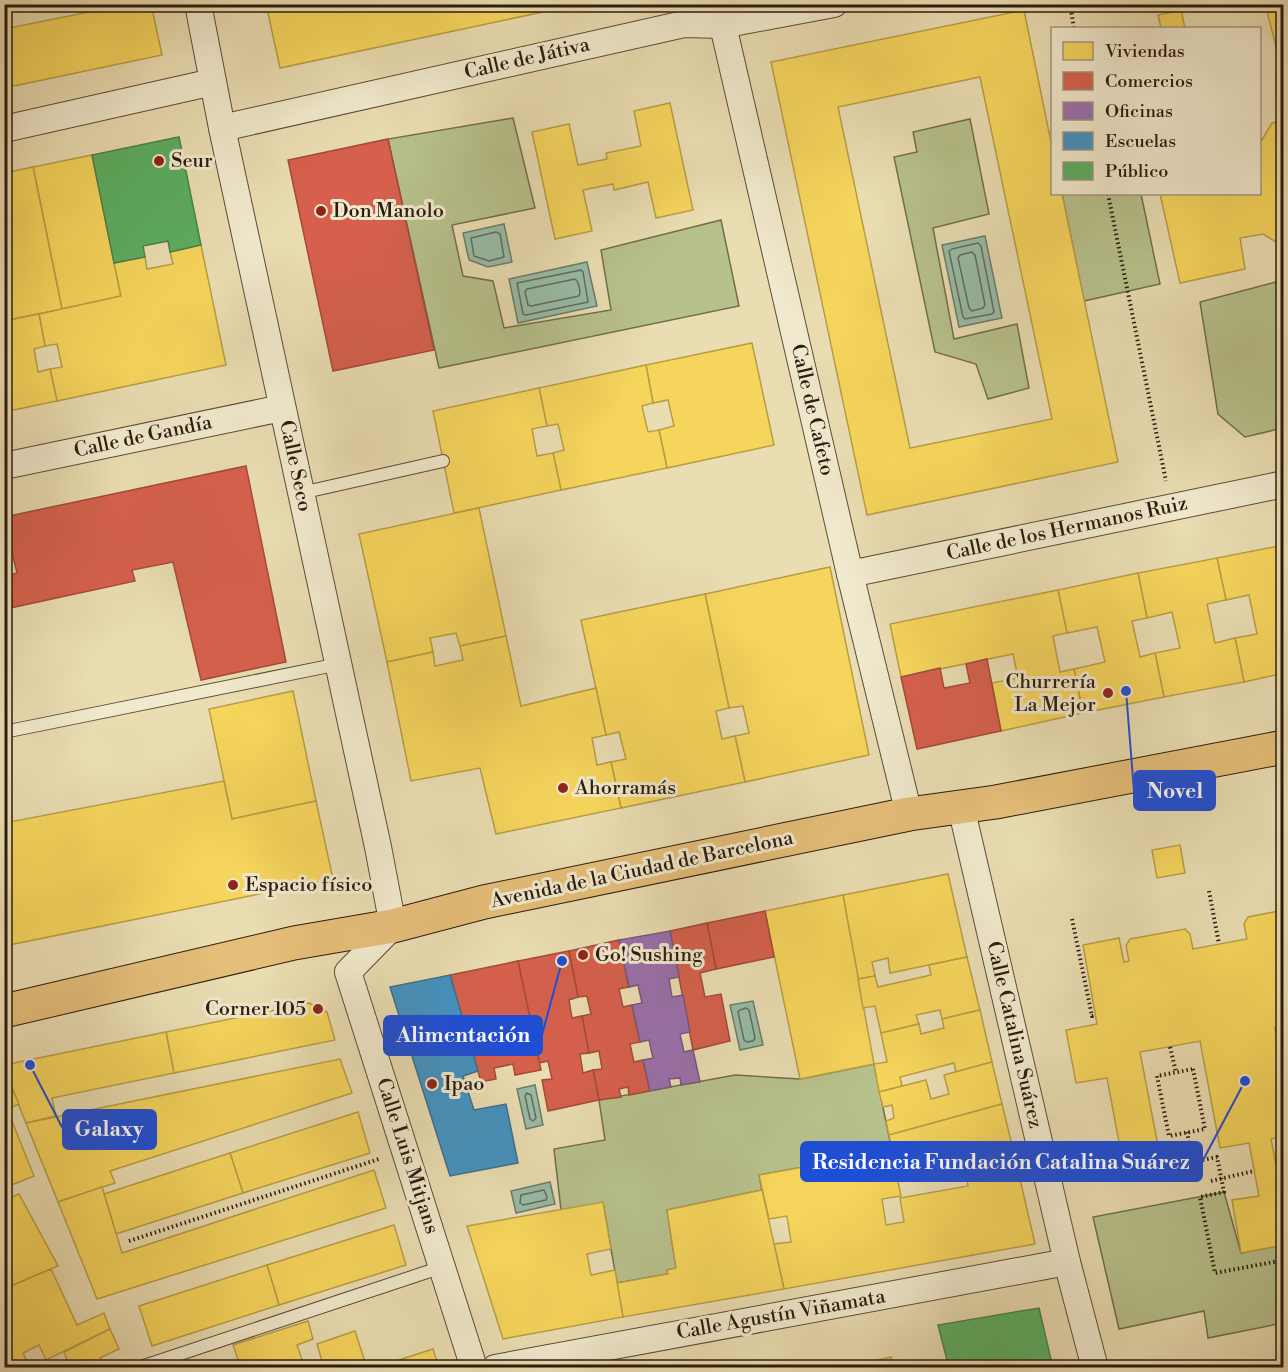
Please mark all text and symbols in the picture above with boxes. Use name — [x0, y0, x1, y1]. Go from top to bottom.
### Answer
legend — [1051, 27, 1261, 195]
street label: Calle de Játiva — [462, 32, 593, 86]
text: Viviendas — [1104, 40, 1185, 63]
text: Comercios — [1105, 70, 1193, 93]
text: Oficinas — [1105, 100, 1173, 123]
text: Escuelas — [1105, 130, 1176, 153]
place label: Seur — [171, 149, 213, 174]
marker: Seur — [152, 154, 166, 168]
text: Público — [1105, 160, 1168, 183]
place label: Don Manolo — [333, 199, 444, 224]
marker: Don Manolo — [314, 204, 328, 218]
street label: Calle de Cafeto — [785, 342, 839, 478]
street label: Calle de Gandía — [72, 410, 215, 464]
street label: Calle Seco — [273, 418, 317, 514]
street label: Calle de los Hermanos Ruiz — [944, 491, 1190, 567]
place label: Churrería La Mejor — [1006, 670, 1097, 718]
marker: Churrería La Mejor — [1101, 686, 1115, 700]
callout: Novel — [1134, 771, 1215, 810]
place label: Ahorramás — [574, 776, 676, 801]
text: Novel — [1147, 779, 1203, 805]
marker: Ahorramás — [556, 781, 570, 795]
street label: Avenida de la Ciudad de Barcelona — [487, 826, 796, 915]
place label: Espacio físico — [245, 873, 372, 898]
marker: Espacio físico — [226, 878, 240, 892]
street label: Calle Catalina Suárez — [980, 939, 1048, 1131]
place label: Go! Sushing — [595, 943, 703, 968]
marker: Go! Sushing — [576, 948, 590, 962]
place label: Corner 105 — [205, 997, 306, 1022]
marker: Corner 105 — [311, 1002, 325, 1016]
callout: Alimentación — [384, 1016, 542, 1055]
text: Alimentación — [395, 1023, 530, 1049]
place label: Ipao — [444, 1072, 485, 1097]
street label: Calle Luis Mitjans — [370, 1075, 444, 1237]
marker: Ipao — [425, 1077, 439, 1091]
callout: Galaxy — [63, 1110, 156, 1149]
text: Galaxy — [75, 1117, 144, 1143]
callout: Residencia Fundación Catalina Suárez — [801, 1142, 1202, 1181]
text: Residencia Fundación Catalina Suárez — [812, 1150, 1190, 1176]
street label: Calle Agustín Viñamata — [675, 1284, 888, 1346]

